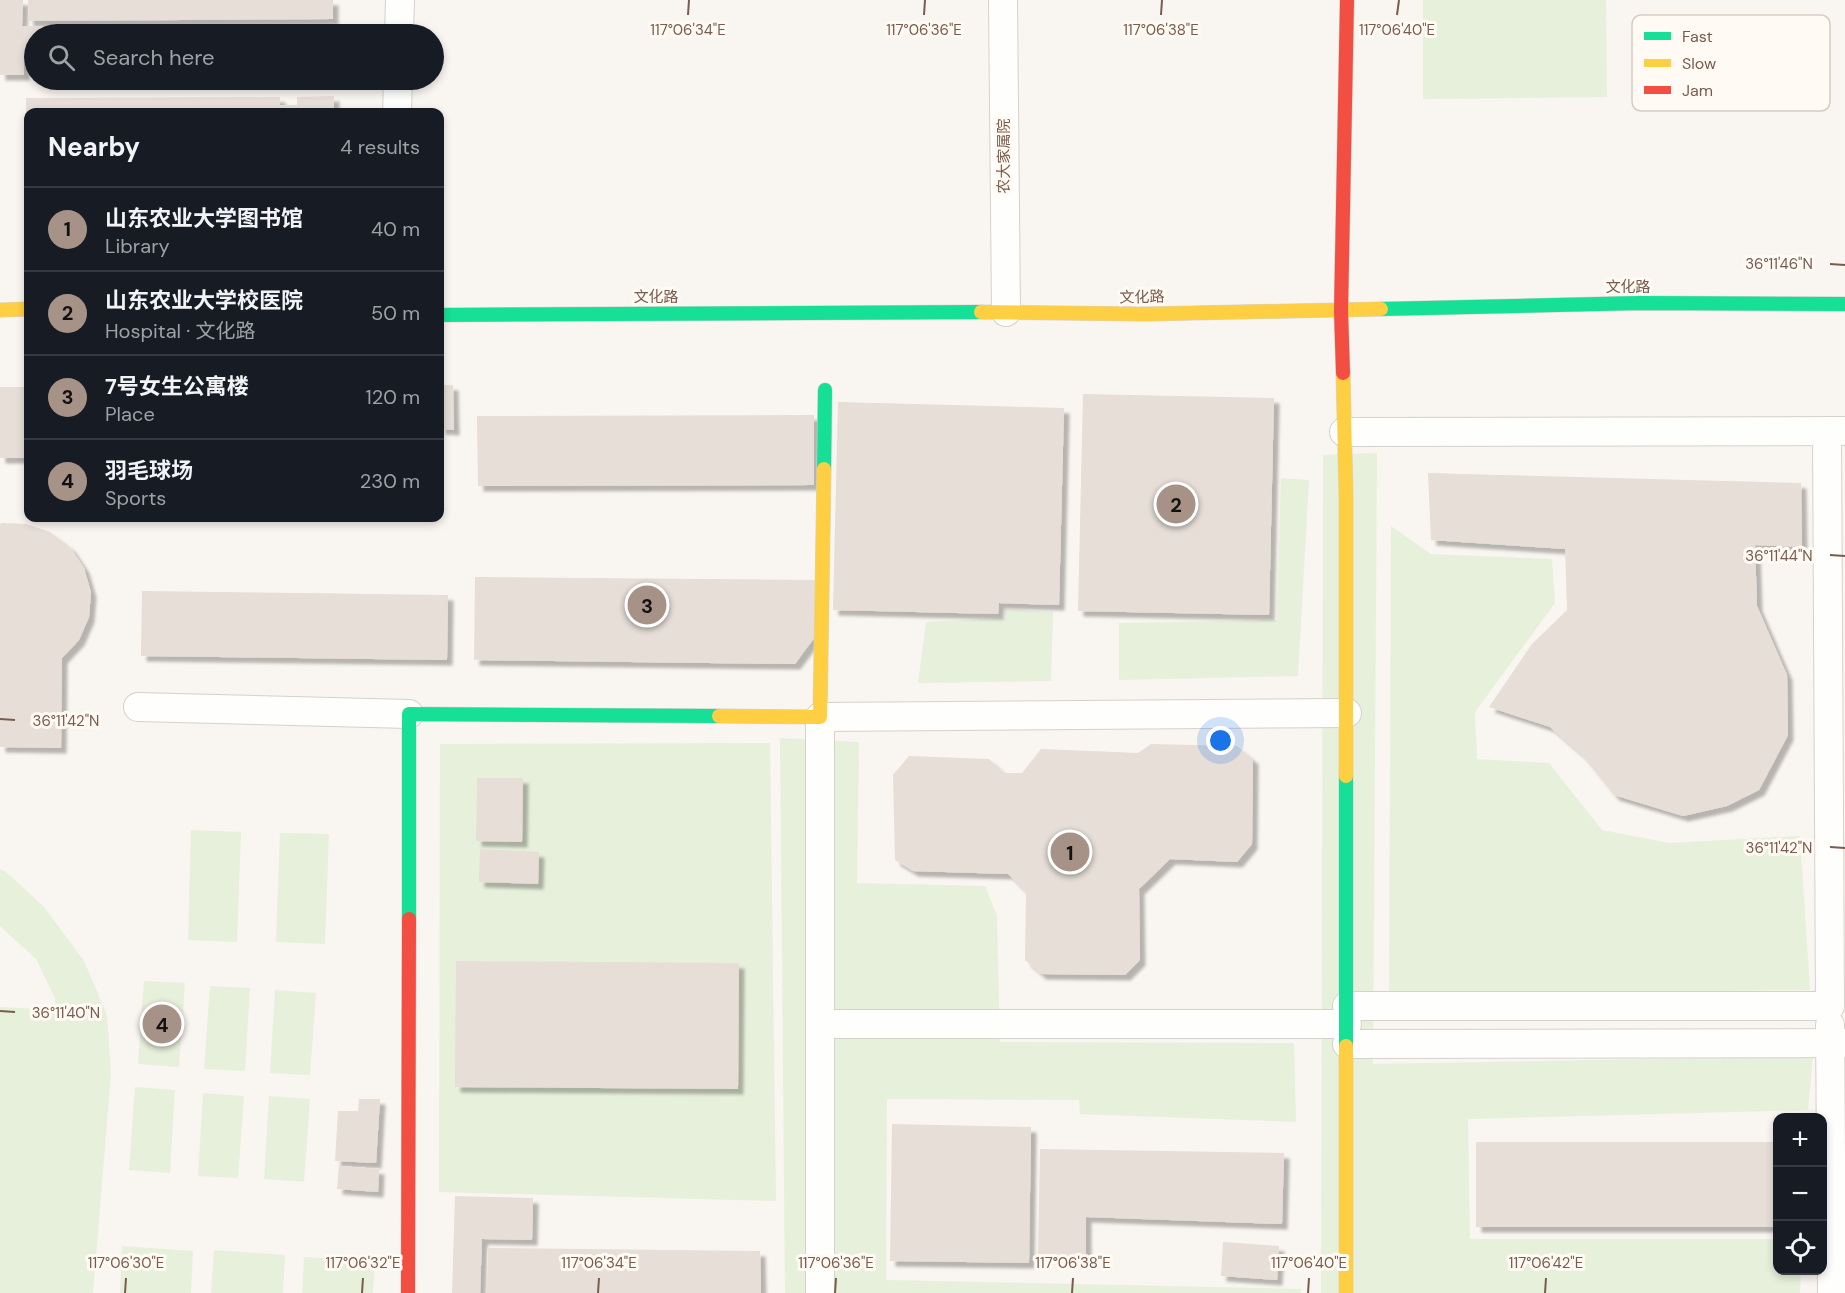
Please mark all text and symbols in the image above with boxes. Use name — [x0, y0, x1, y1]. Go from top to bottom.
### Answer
legend — [1632, 15, 1830, 111]
text: 117°06'34"E — [650, 20, 726, 40]
text: 117°06'36"E — [886, 20, 962, 40]
text: 117°06'38"E — [1123, 20, 1199, 40]
text: 117°06'40"E — [1359, 20, 1435, 40]
search box — [24, 24, 444, 90]
text: Fast — [1682, 26, 1713, 47]
icon: search — [45, 41, 78, 74]
text: Search here — [93, 43, 214, 72]
text: Slow — [1682, 53, 1716, 74]
text: Jam — [1682, 80, 1713, 101]
street label: 农大家属院 — [994, 118, 1014, 194]
text: Nearby — [48, 130, 140, 164]
text: 4 results — [340, 134, 420, 160]
text: 山东农业大学图书馆 — [105, 204, 303, 233]
text: 1 — [64, 216, 71, 242]
text: 40 m — [371, 216, 420, 242]
text: Library — [105, 233, 170, 259]
text: 36°11'46"N — [1745, 254, 1813, 274]
street label: 文化路 — [1605, 277, 1651, 297]
text: 山东农业大学校医院 — [105, 286, 303, 315]
street label: 文化路 — [633, 287, 679, 307]
street label: 文化路 — [1119, 287, 1165, 307]
text: 2 — [62, 300, 73, 326]
text: 50 m — [371, 300, 420, 326]
text: Hospital · 文化路 — [105, 318, 256, 344]
text: 7号女生公寓楼 — [105, 372, 249, 401]
text: 3 — [61, 384, 74, 410]
text: 120 m — [366, 384, 420, 410]
text: Place — [105, 401, 155, 427]
text: 羽毛球场 — [105, 456, 193, 485]
text: 4 — [61, 468, 74, 494]
text: 230 m — [360, 468, 420, 494]
pin: 2 — [1156, 482, 1196, 526]
text: Sports — [105, 485, 166, 511]
text: 36°11'44"N — [1745, 546, 1813, 566]
pin: 3 — [628, 582, 666, 628]
text: 36°11'42"N — [33, 711, 99, 731]
your location — [1206, 726, 1235, 755]
pin: 1 — [1050, 830, 1090, 874]
text: 36°11'42"N — [1746, 838, 1812, 858]
pin: 4 — [142, 1002, 182, 1046]
text: 36°11'40"N — [32, 1003, 100, 1023]
map controls — [1773, 1113, 1827, 1275]
button: + — [1773, 1113, 1827, 1167]
button: − — [1773, 1167, 1827, 1221]
button: locate — [1773, 1221, 1827, 1275]
text: 117°06'30"E — [88, 1253, 164, 1273]
text: 117°06'32"E — [326, 1253, 400, 1273]
text: 117°06'34"E — [561, 1253, 637, 1273]
text: 117°06'36"E — [798, 1253, 874, 1273]
text: 117°06'38"E — [1035, 1253, 1111, 1273]
text: 117°06'40"E — [1271, 1253, 1347, 1273]
text: 117°06'42"E — [1509, 1253, 1583, 1273]

